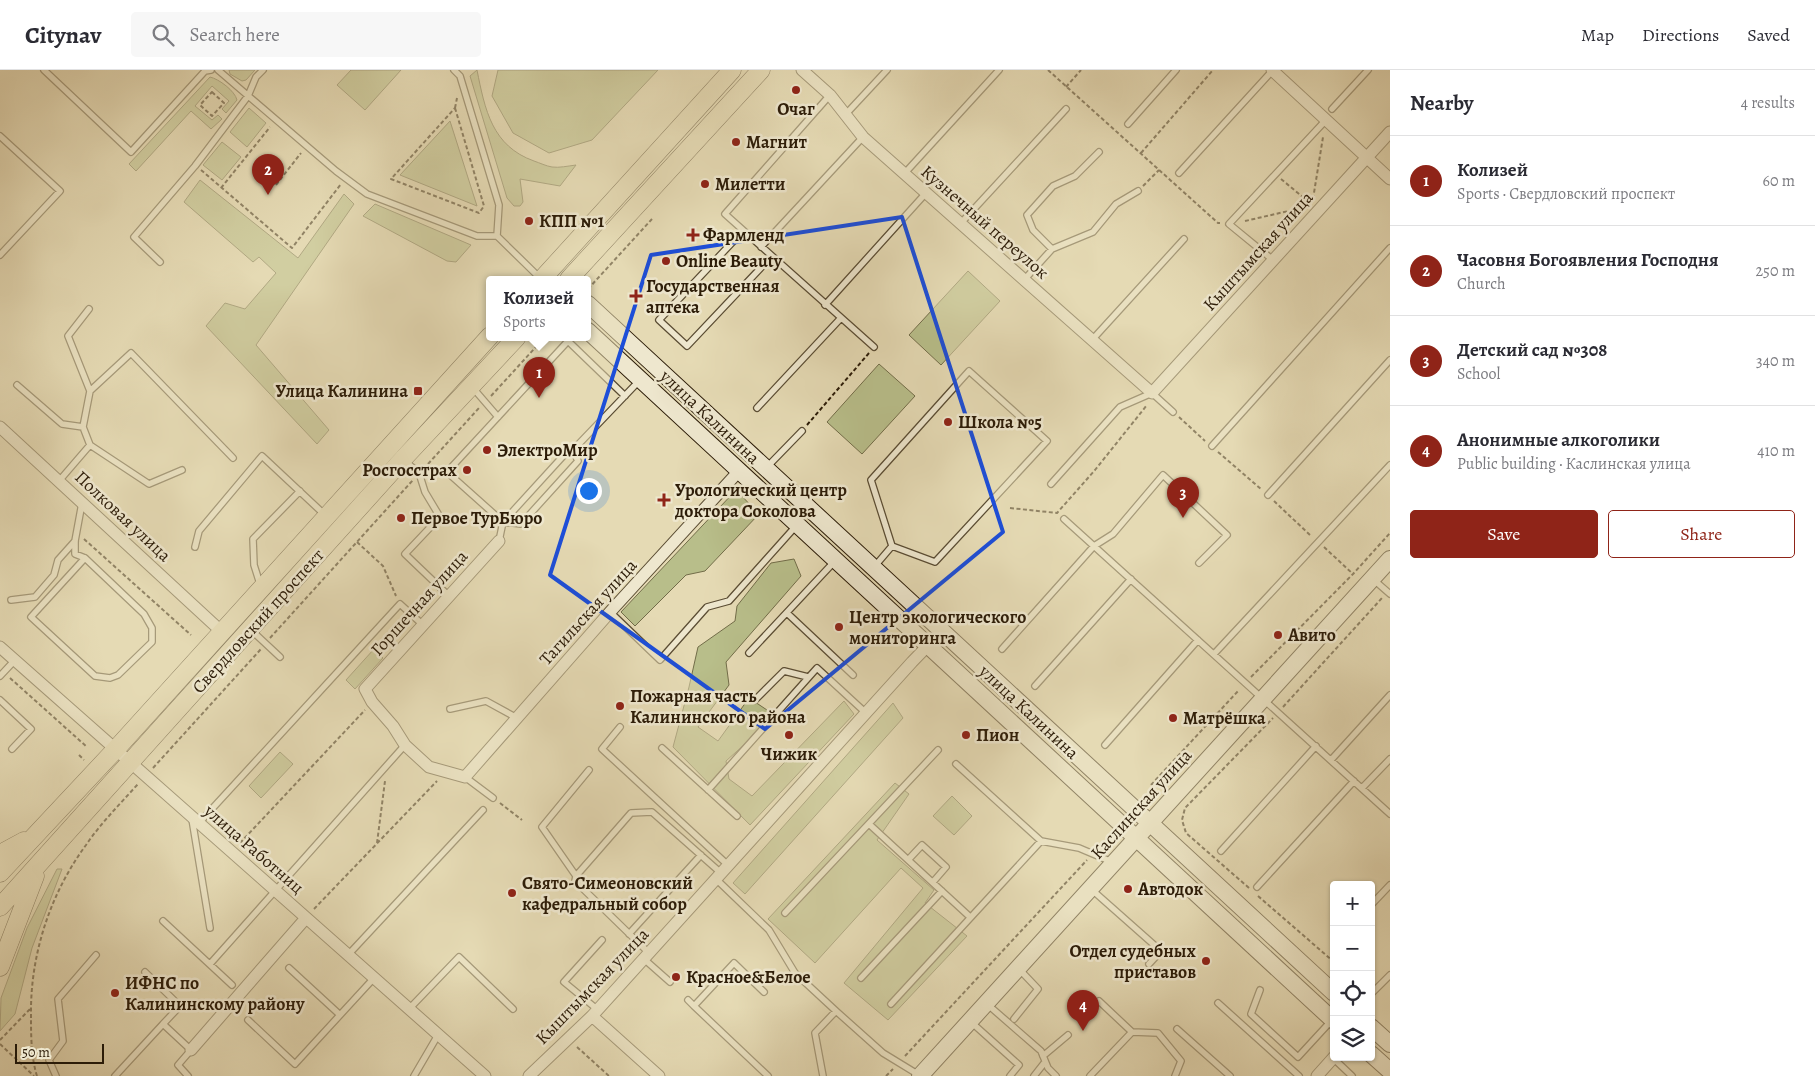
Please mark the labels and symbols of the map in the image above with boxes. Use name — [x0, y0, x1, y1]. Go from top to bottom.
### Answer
marker: Очаг — [790, 84, 802, 96]
place label: Очаг — [777, 97, 815, 121]
place label: Магнит — [746, 130, 807, 154]
marker: Магнит — [730, 136, 742, 148]
pin: 2 — [252, 154, 284, 195]
street label: Кузнечный переулок — [916, 160, 1054, 284]
place label: Милетти — [715, 172, 786, 196]
marker: Милетти — [699, 178, 711, 190]
street label: Кыштымская улица — [1198, 185, 1319, 316]
place label: КПП №1 — [539, 209, 605, 233]
marker: КПП №1 — [523, 215, 535, 227]
place label: Фармленд — [703, 223, 784, 247]
marker: Фармленд — [687, 229, 699, 241]
place label: Online Beauty — [676, 249, 783, 273]
marker: Online Beauty — [660, 255, 672, 267]
place label: Государственная аптека — [646, 274, 779, 319]
marker: Государственная аптека — [630, 290, 642, 302]
pin: 1 — [523, 357, 555, 398]
street label: улица Калинина — [654, 364, 766, 470]
place label: Улица Калинина — [275, 379, 408, 403]
marker: Улица Калинина — [412, 385, 424, 397]
place label: Школа №5 — [958, 410, 1042, 434]
marker: Школа №5 — [942, 416, 954, 428]
place label: ЭлектроМир — [497, 438, 598, 462]
marker: ЭлектроМир — [481, 444, 493, 456]
place label: Росгосстрах — [362, 458, 458, 482]
marker: Росгосстрах — [461, 464, 473, 476]
street label: Полковая улица — [70, 465, 177, 567]
pin: 3 — [1167, 477, 1199, 518]
your location — [576, 478, 602, 504]
place label: Урологический центр доктора Соколова — [674, 478, 847, 523]
marker: Урологический центр доктора Соколова — [657, 493, 671, 507]
place label: Первое ТурБюро — [411, 506, 542, 530]
marker: Первое ТурБюро — [395, 512, 407, 524]
street label: Свердловский проспект — [187, 544, 329, 698]
street label: Горшечная улица — [365, 544, 473, 661]
street label: Тагильская улица — [534, 553, 643, 670]
place label: Центр экологического мониторинга — [849, 605, 1026, 650]
marker: Центр экологического мониторинга — [833, 621, 845, 633]
place label: Авито — [1287, 623, 1336, 647]
marker: Авито — [1272, 629, 1284, 641]
street label: улица Калинина — [973, 659, 1085, 765]
place label: Пожарная часть Калининского района — [630, 684, 806, 729]
marker: Пожарная часть Калининского района — [614, 700, 626, 712]
place label: Матрёшка — [1183, 706, 1266, 730]
marker: Матрёшка — [1167, 712, 1179, 724]
place label: Пион — [976, 723, 1019, 747]
marker: Чижик — [783, 729, 795, 741]
marker: Пион — [960, 729, 972, 741]
place label: Чижик — [761, 742, 817, 766]
street label: Каслинская улица — [1085, 743, 1197, 864]
street label: улица Работниц — [198, 798, 309, 899]
place label: Свято-Симеоновский кафедральный собор — [522, 871, 693, 916]
place label: Автодок — [1137, 877, 1203, 901]
marker: Автодок — [1122, 883, 1134, 895]
marker: Свято-Симеоновский кафедральный собор — [506, 887, 518, 899]
street label: Кыштымская улица — [530, 922, 654, 1050]
place label: Отдел судебных приставов — [1069, 939, 1197, 984]
marker: Отдел судебных приставов — [1200, 955, 1212, 967]
place label: Красное&Белое — [686, 965, 811, 989]
place label: ИФНС по Калининскому району — [125, 971, 305, 1016]
marker: Красное&Белое — [670, 971, 682, 983]
marker: ИФНС по Калининскому району — [109, 987, 121, 999]
pin: 4 — [1067, 990, 1099, 1031]
scale bar — [15, 1041, 104, 1064]

